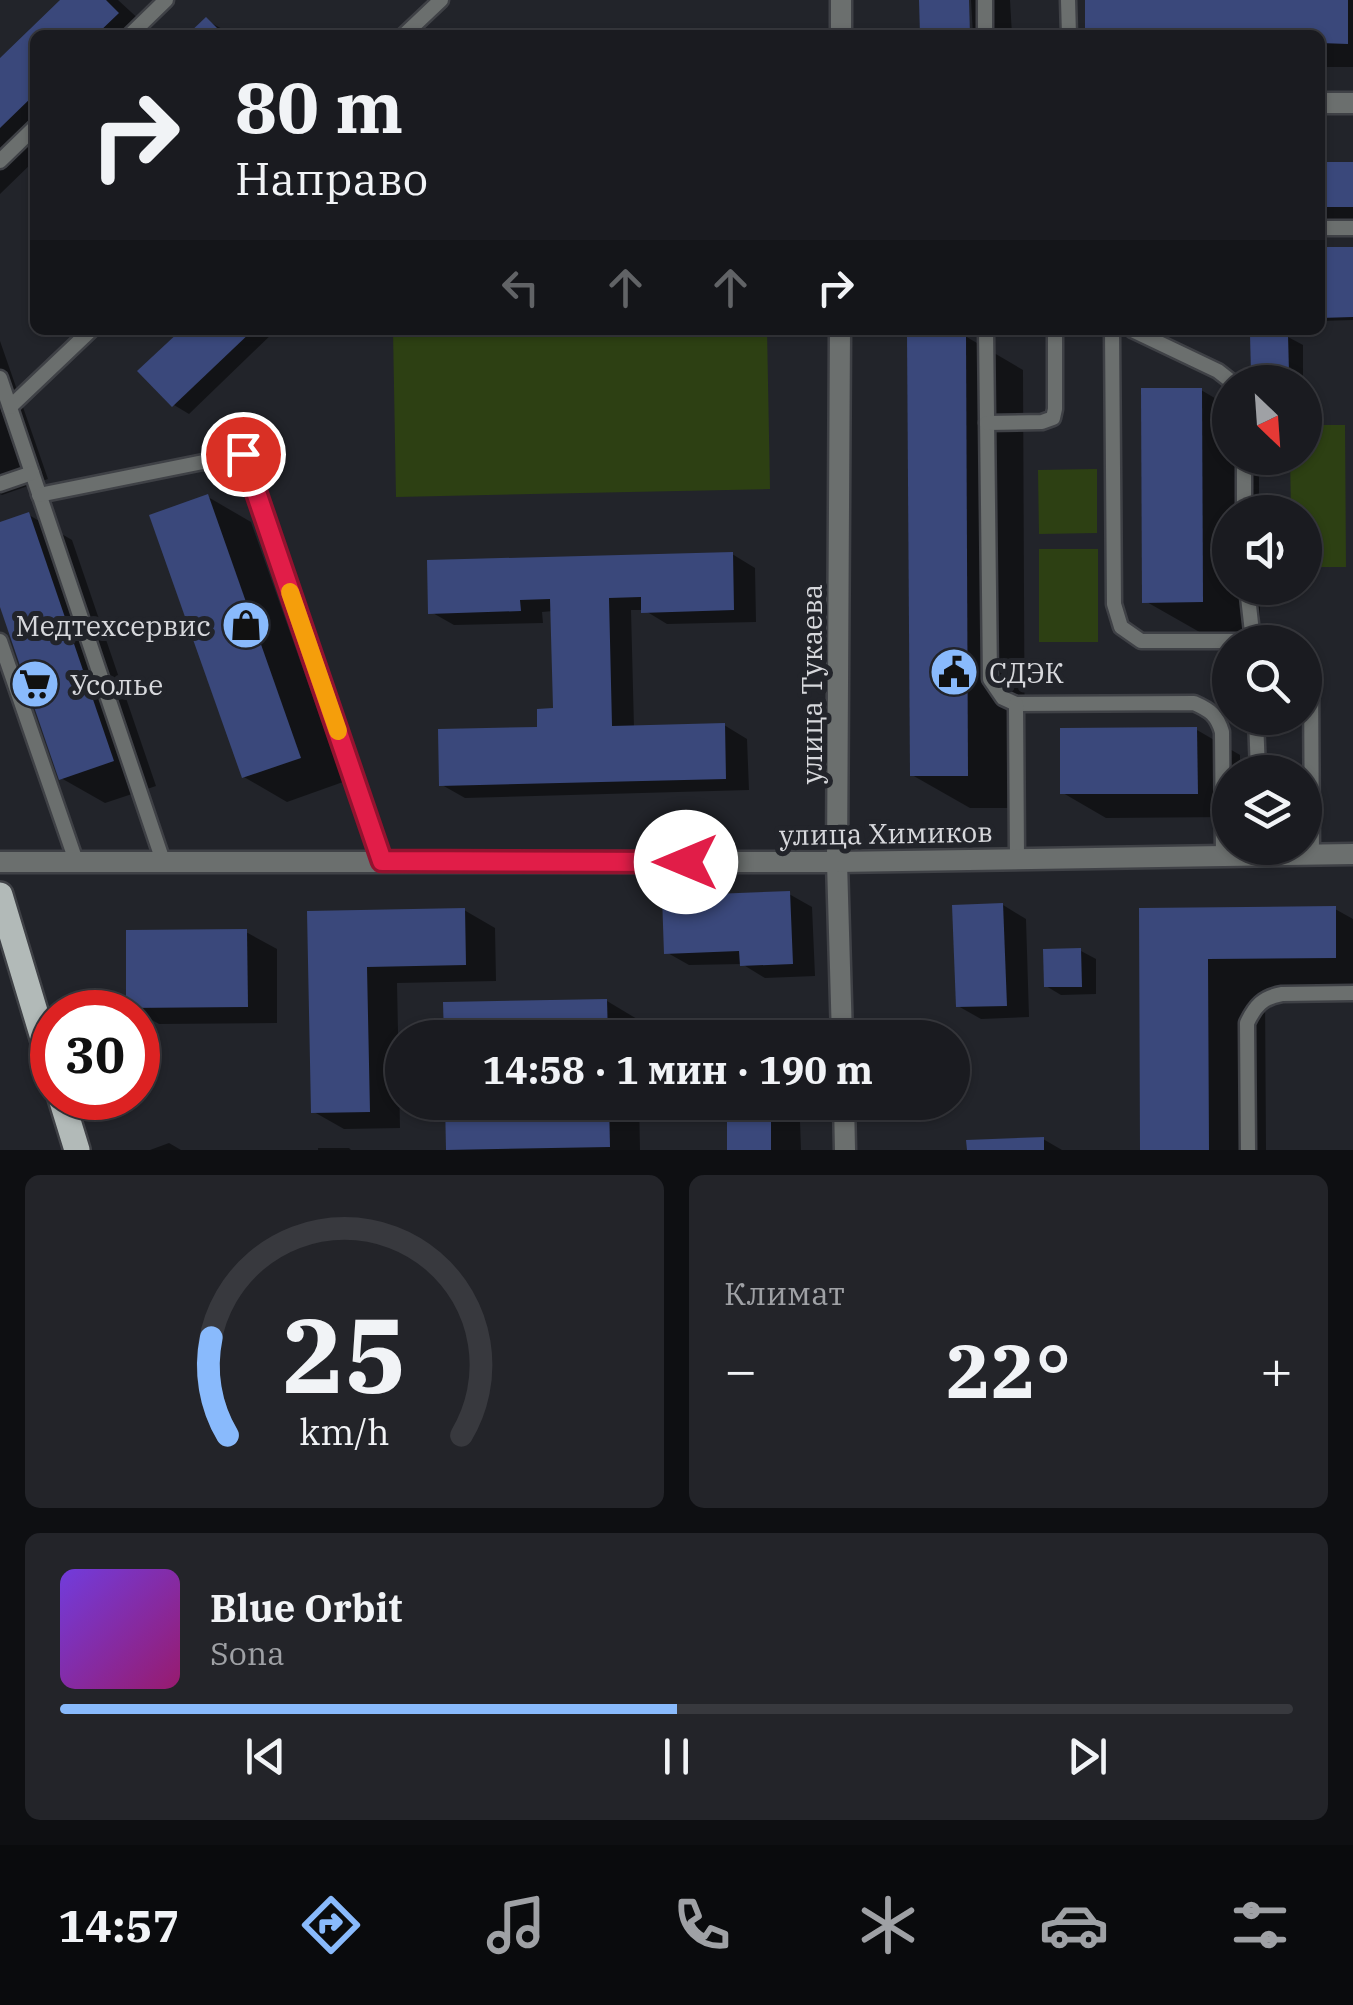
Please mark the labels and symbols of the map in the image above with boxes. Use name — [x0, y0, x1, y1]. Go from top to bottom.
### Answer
north arrow — [1212, 365, 1322, 475]
pin — [201, 412, 286, 497]
street label: улица Тукаева — [793, 584, 830, 784]
shop icon: Медтехсервис — [220, 599, 272, 651]
place label: Медтехсервис — [15, 607, 211, 644]
public building icon: СДЭК — [928, 646, 980, 698]
place label: СДЭК — [989, 654, 1064, 691]
supermarket icon: Усолье — [9, 658, 61, 710]
place label: Усолье — [70, 666, 163, 703]
position arrow — [634, 810, 738, 914]
street label: улица Химиков — [779, 813, 993, 853]
speed limit sign: 30 — [30, 990, 160, 1120]

